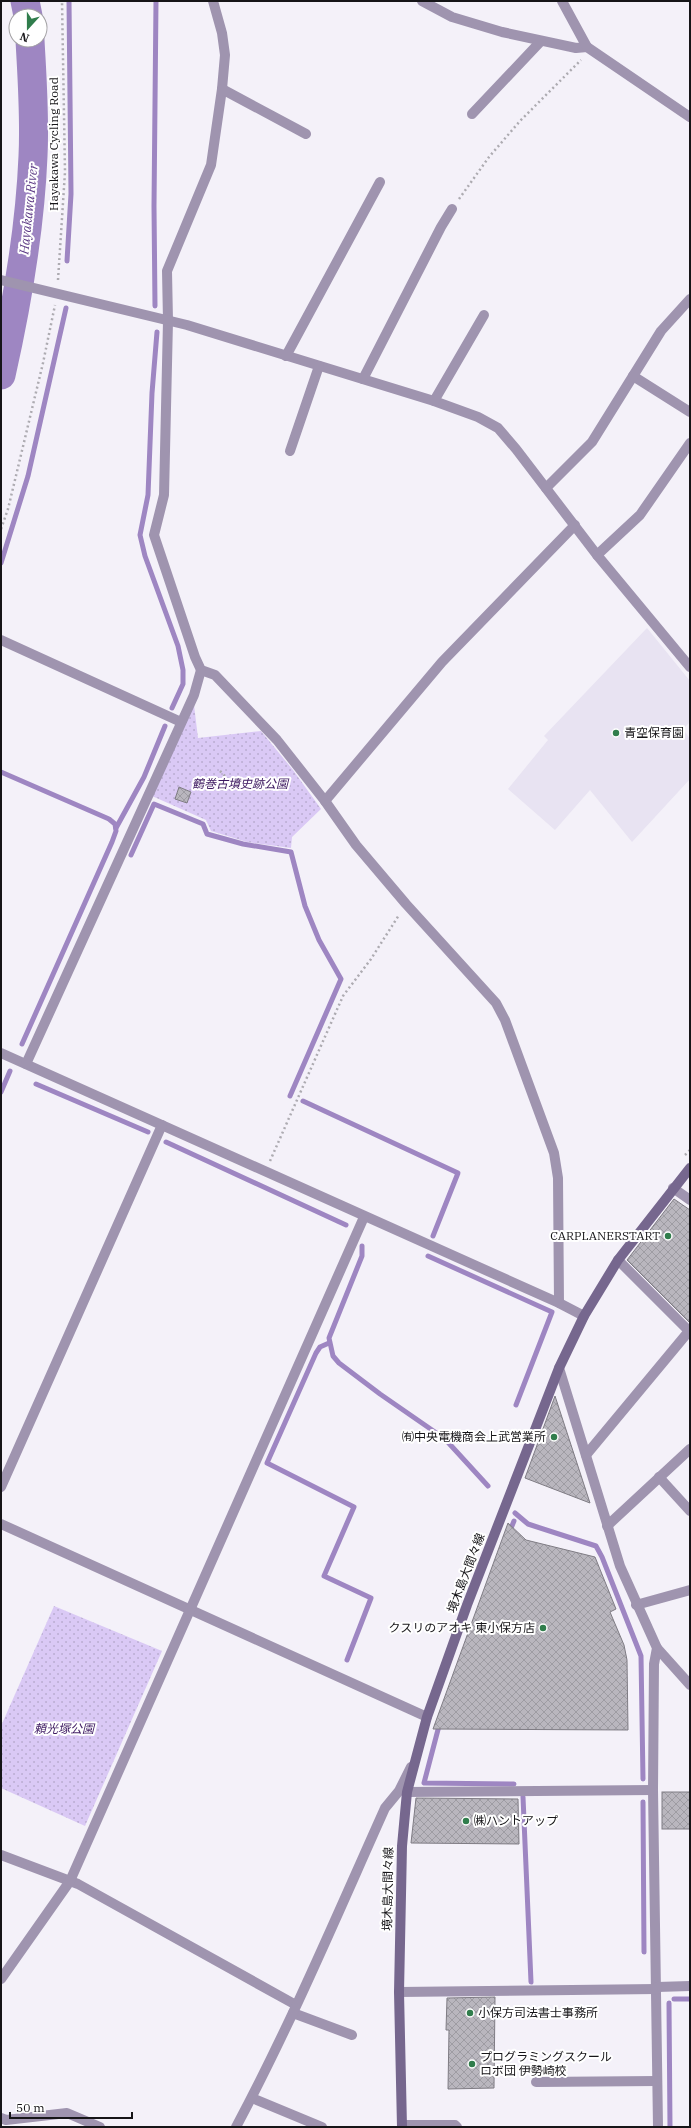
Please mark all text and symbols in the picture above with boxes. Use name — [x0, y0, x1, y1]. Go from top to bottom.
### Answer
north arrow — [8, 8, 48, 48]
text: N — [18, 29, 31, 45]
street label: Hayakawa Cycling Road — [46, 77, 61, 211]
water label: Hayakawa River — [15, 163, 42, 256]
place label: 青空保育園 — [624, 725, 684, 740]
marker: 青空保育園 — [611, 728, 621, 738]
park label: 鶴巻古墳史跡公園 — [192, 776, 290, 791]
place label: CARPLANERSTART — [550, 1228, 660, 1243]
marker: CARPLANERSTART — [663, 1231, 673, 1241]
place label: ㈲中央電機商会上武営業所 — [402, 1429, 546, 1444]
marker: ㈲中央電機商会上武営業所 — [549, 1432, 559, 1442]
street label: 境木島大間々線 — [443, 1531, 488, 1615]
place label: クスリのアオキ 東小保方店 — [389, 1620, 535, 1635]
marker: クスリのアオキ 東小保方店 — [538, 1623, 548, 1633]
park label: 頼光塚公園 — [34, 1721, 96, 1736]
place label: ㈱ハントアップ — [474, 1813, 558, 1828]
marker: ㈱ハントアップ — [461, 1816, 471, 1826]
street label: 境木島大間々線 — [379, 1847, 396, 1931]
place label: 小保方司法書士事務所 — [478, 2005, 598, 2020]
marker: 小保方司法書士事務所 — [465, 2008, 475, 2018]
place label: プログラミングスクール ロボ団 伊勢崎校 — [480, 2049, 612, 2078]
marker: プログラミングスクール ロボ団 伊勢崎校 — [467, 2059, 477, 2069]
scale bar — [10, 2094, 132, 2120]
text: 50 m — [16, 2100, 45, 2115]

